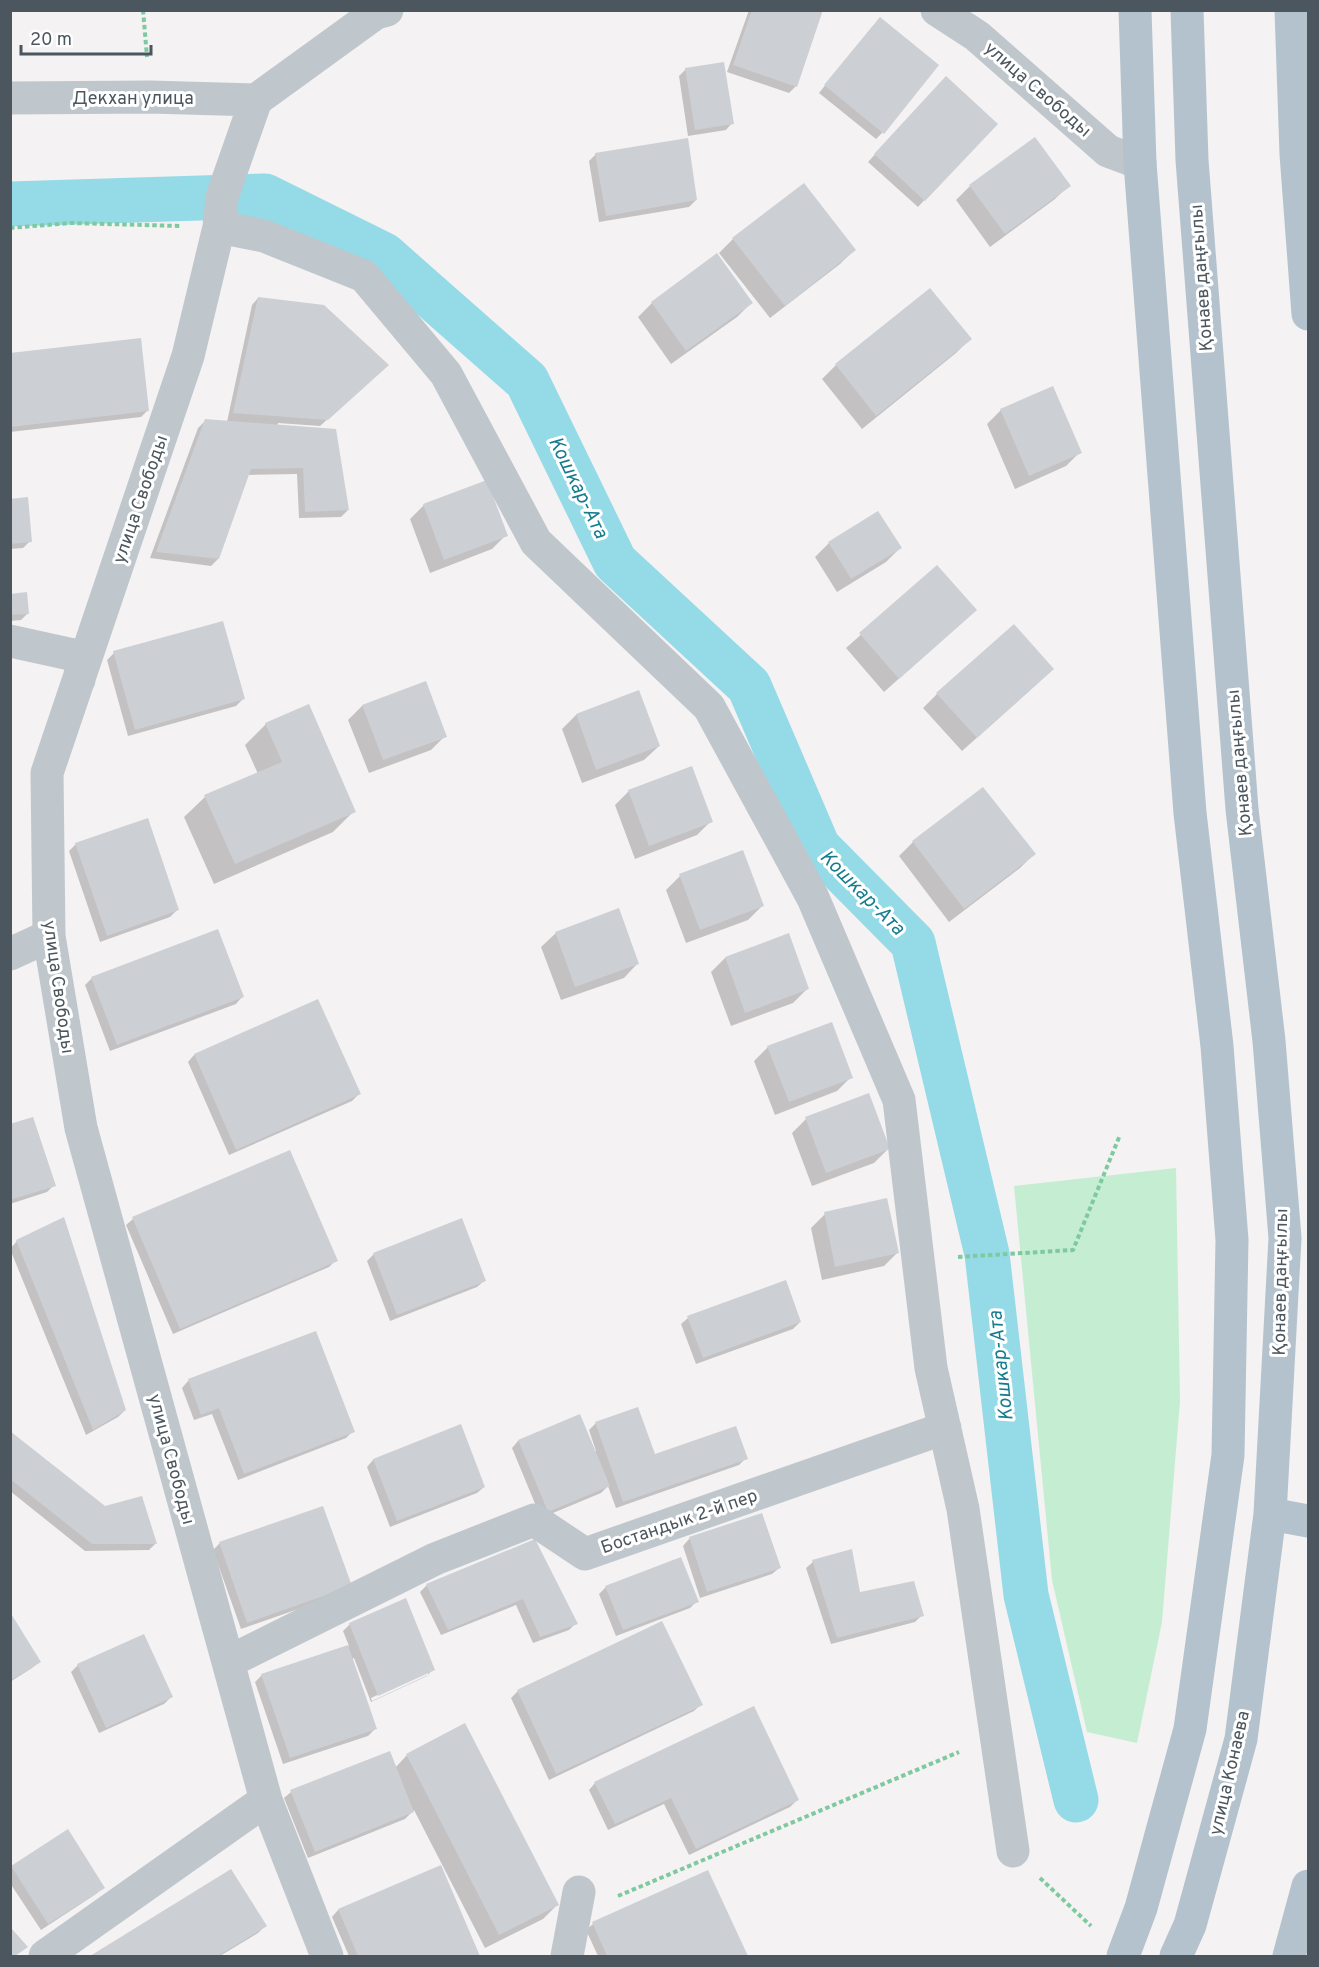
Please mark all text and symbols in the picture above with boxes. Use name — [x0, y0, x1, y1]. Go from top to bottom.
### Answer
scale bar — [21, 18, 152, 56]
text: 20 m — [30, 29, 72, 52]
street label: улица Свободы — [979, 37, 1095, 143]
street label: Декхан улица — [72, 88, 194, 111]
street label: Қонаев даңғылы — [1186, 204, 1219, 352]
street label: улица Свободы — [109, 432, 174, 567]
water label: Кошкар-Ата — [541, 433, 613, 544]
street label: Қонаев даңғылы — [1223, 689, 1258, 837]
water label: Кошкар-Ата — [813, 845, 910, 942]
street label: улица Свободы — [37, 919, 78, 1055]
street label: Қонаев даңғылы — [1269, 1208, 1294, 1356]
water label: Кошкар-Ата — [983, 1309, 1021, 1422]
street label: улица Свободы — [142, 1392, 199, 1527]
street label: Бостандык 2-й пер — [598, 1485, 761, 1560]
street label: улица Конаева — [1205, 1709, 1256, 1838]

